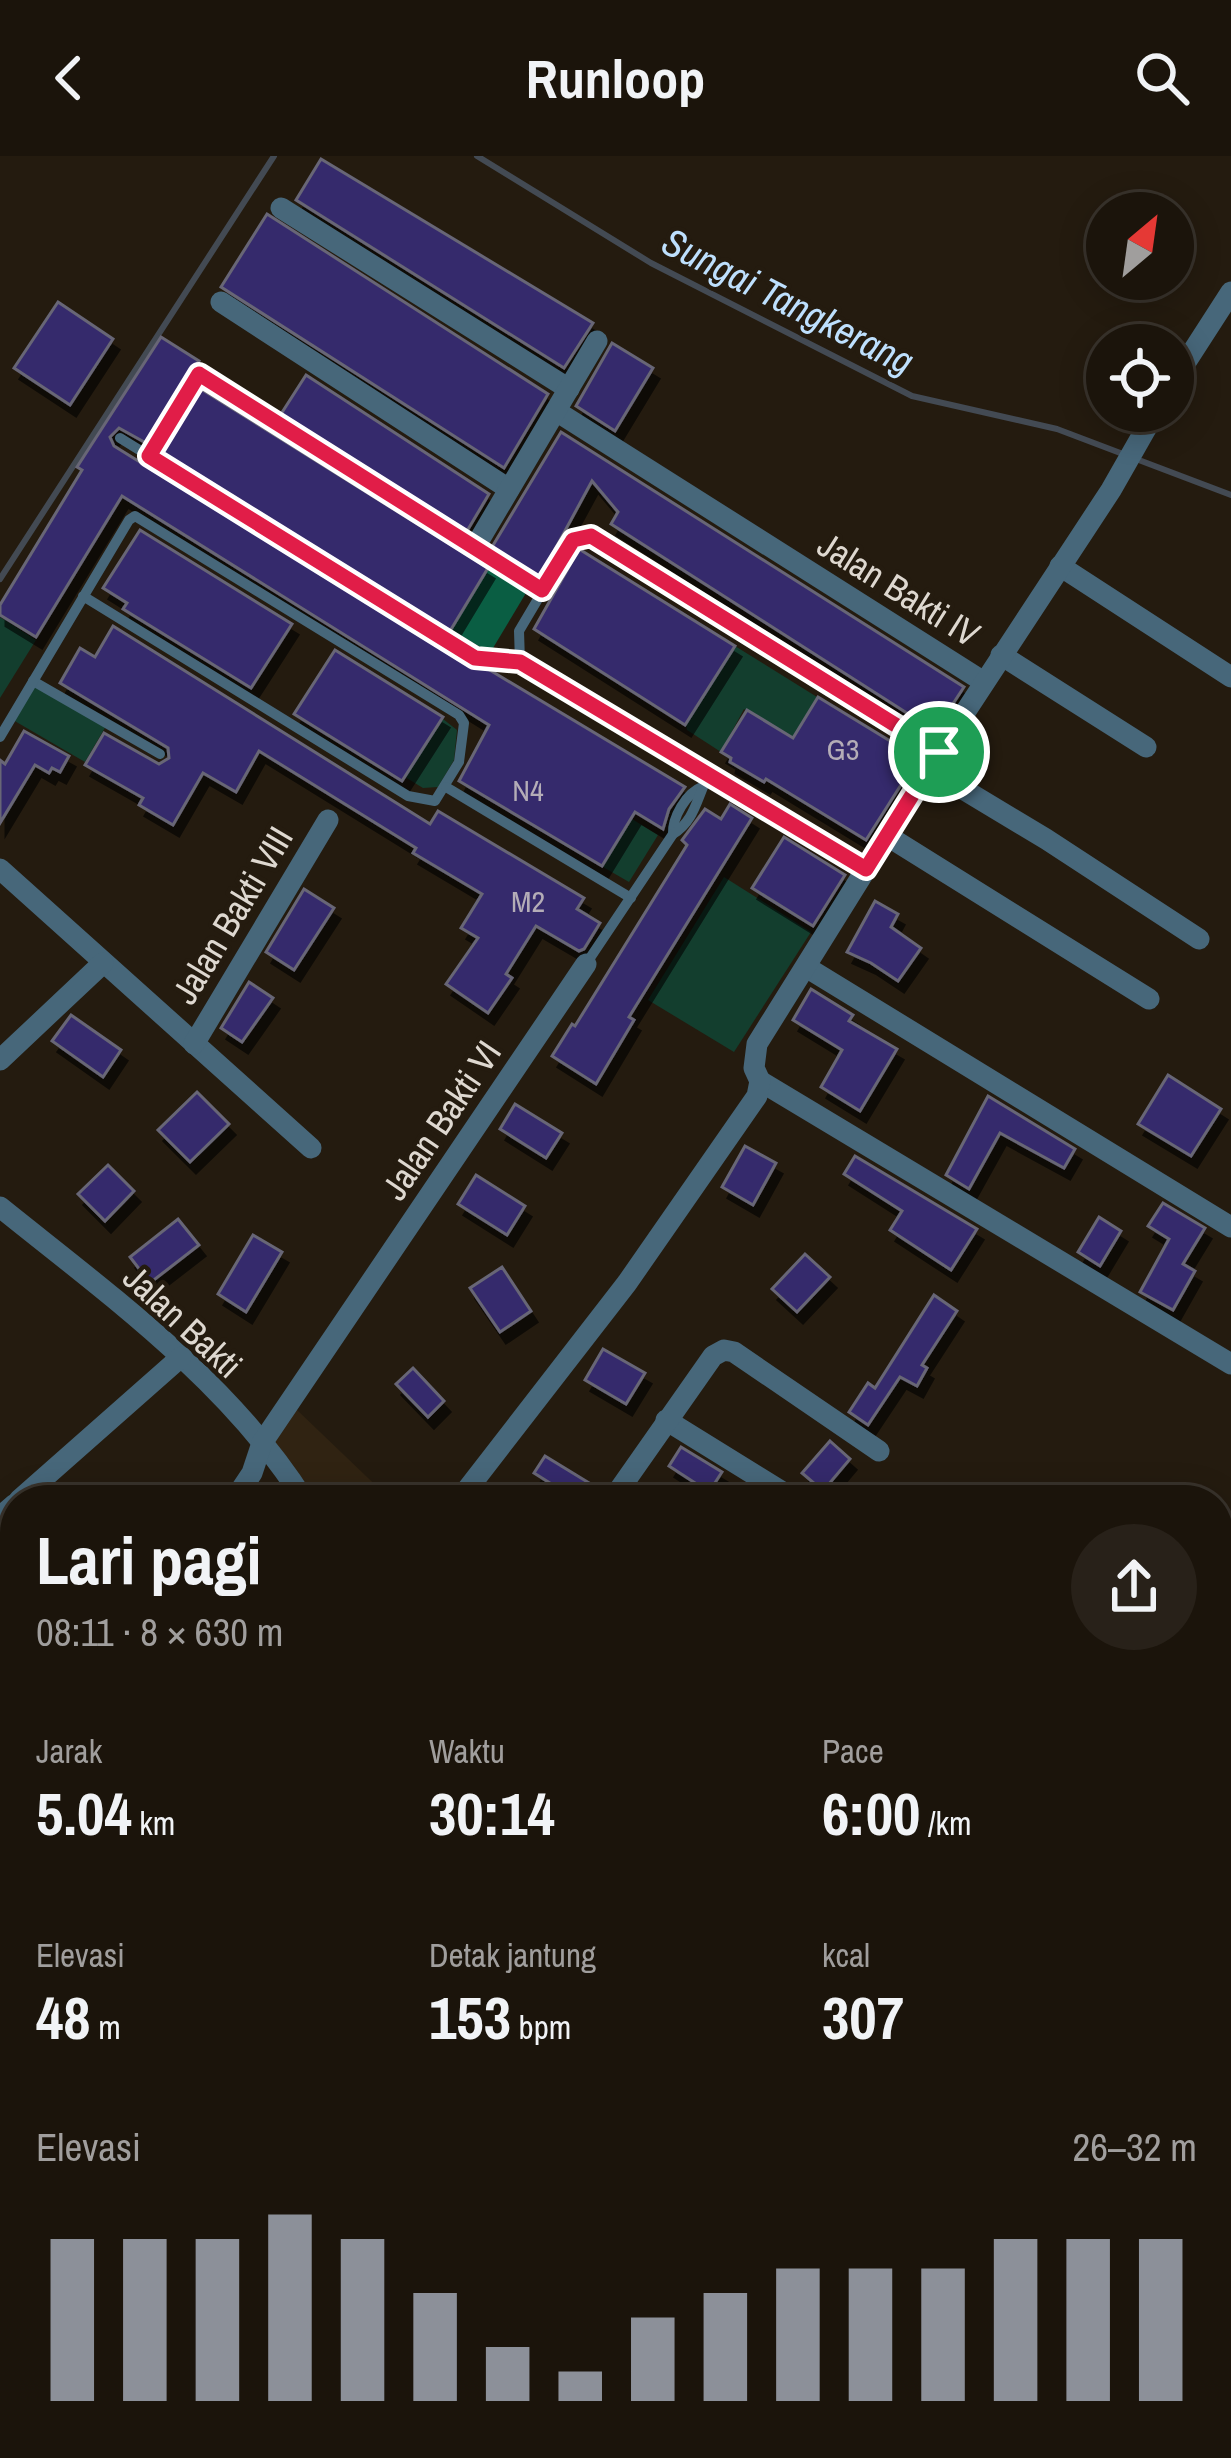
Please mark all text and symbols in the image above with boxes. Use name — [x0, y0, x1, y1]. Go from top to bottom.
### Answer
text: Runloop — [526, 42, 705, 115]
icon: back — [36, 45, 102, 111]
icon: search — [1129, 45, 1195, 111]
north arrow — [1086, 192, 1194, 300]
map controls — [1086, 192, 1194, 432]
water label: Sungai Tangkerang — [653, 215, 923, 387]
button: locate — [1086, 324, 1194, 432]
street label: Jalan Bakti IV — [809, 520, 989, 658]
pin — [888, 701, 990, 803]
icon: arrive — [906, 719, 972, 785]
house number: G3 — [827, 729, 859, 769]
house number: N4 — [512, 770, 544, 810]
street label: Jalan Bakti VIII — [160, 818, 304, 1012]
house number: M2 — [511, 881, 545, 921]
street label: Jalan Bakti VI — [370, 1031, 512, 1209]
street label: Jalan Bakti — [113, 1254, 253, 1388]
text: Lari pagi — [36, 1516, 262, 1605]
button: share — [1071, 1524, 1197, 1650]
text: 08:11 · 8 × 630 m — [36, 1606, 284, 1658]
text: Jarak — [36, 1729, 102, 1773]
text: Waktu — [429, 1729, 505, 1773]
text: Pace — [822, 1729, 884, 1773]
text: 5.04 — [36, 1773, 132, 1854]
text: 30:14 — [429, 1773, 555, 1854]
text: 6:00 — [822, 1773, 920, 1854]
text: km — [132, 1801, 175, 1845]
text: /km — [920, 1801, 972, 1845]
text: Elevasi — [36, 1933, 125, 1977]
text: Detak jantung — [429, 1933, 596, 1977]
text: kcal — [822, 1933, 870, 1977]
text: 48 — [36, 1977, 91, 2058]
text: 153 — [429, 1977, 511, 2058]
text: 307 — [822, 1977, 904, 2058]
text: m — [91, 2005, 121, 2049]
text: bpm — [511, 2005, 571, 2049]
text: Elevasi — [36, 2121, 141, 2173]
text: 26–32 m — [1073, 2121, 1197, 2173]

